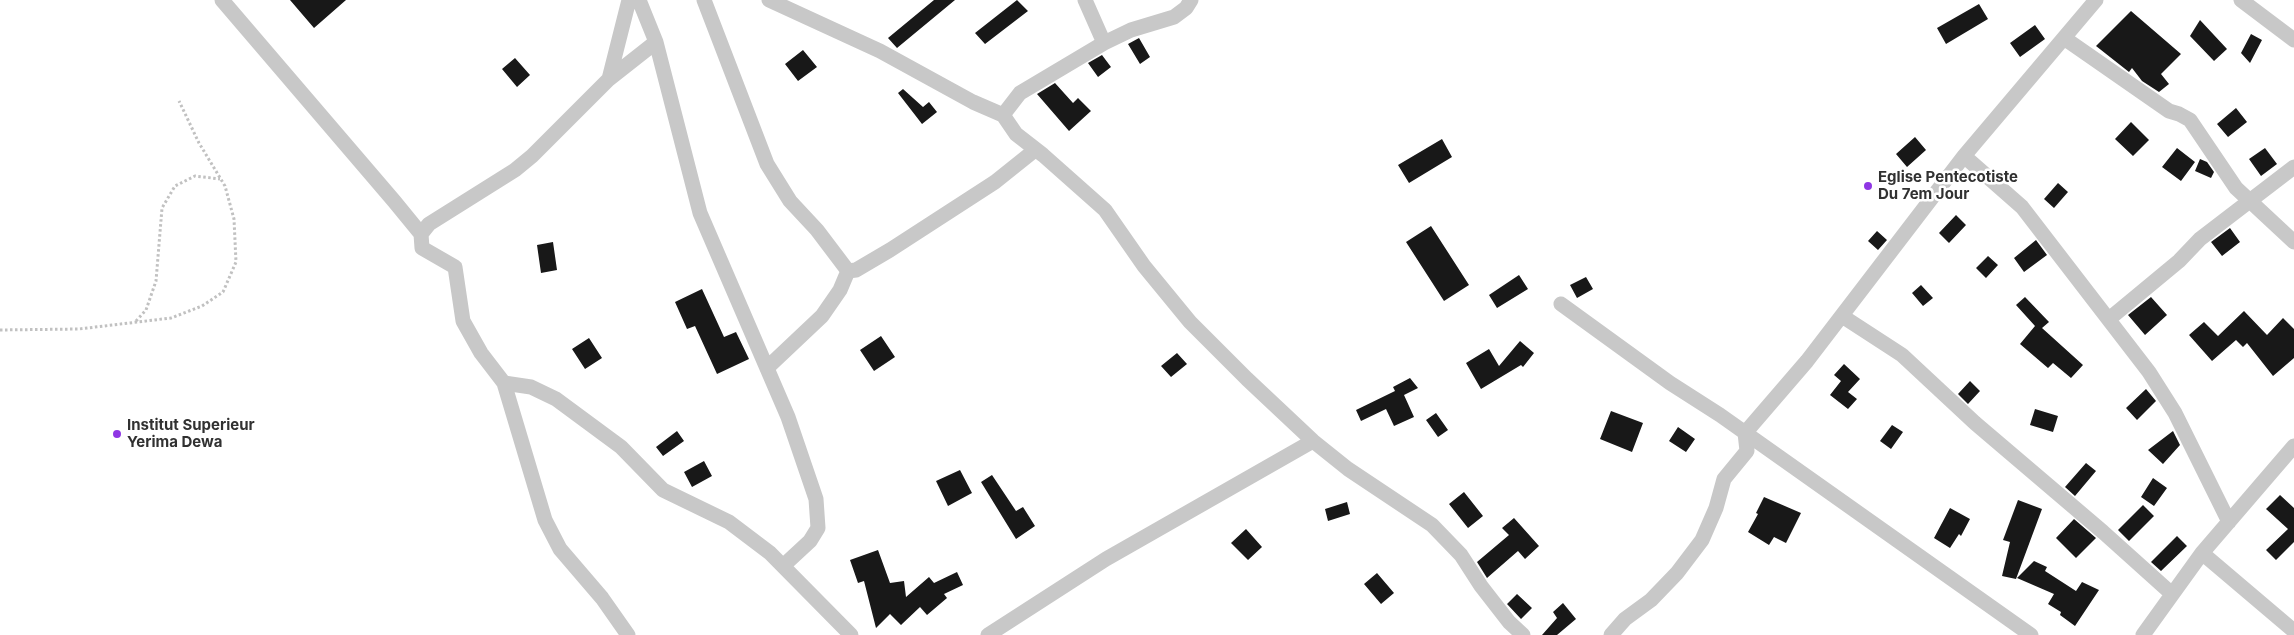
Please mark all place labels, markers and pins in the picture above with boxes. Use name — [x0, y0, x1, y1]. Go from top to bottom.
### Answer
place label: Eglise Pentecotiste Du 7em Jour — [1878, 168, 2018, 203]
marker: Eglise Pentecotiste Du 7em Jour — [1862, 180, 1874, 192]
place label: Institut Superieur Yerima Dewa — [127, 416, 255, 451]
marker: Institut Superieur Yerima Dewa — [111, 428, 123, 440]

